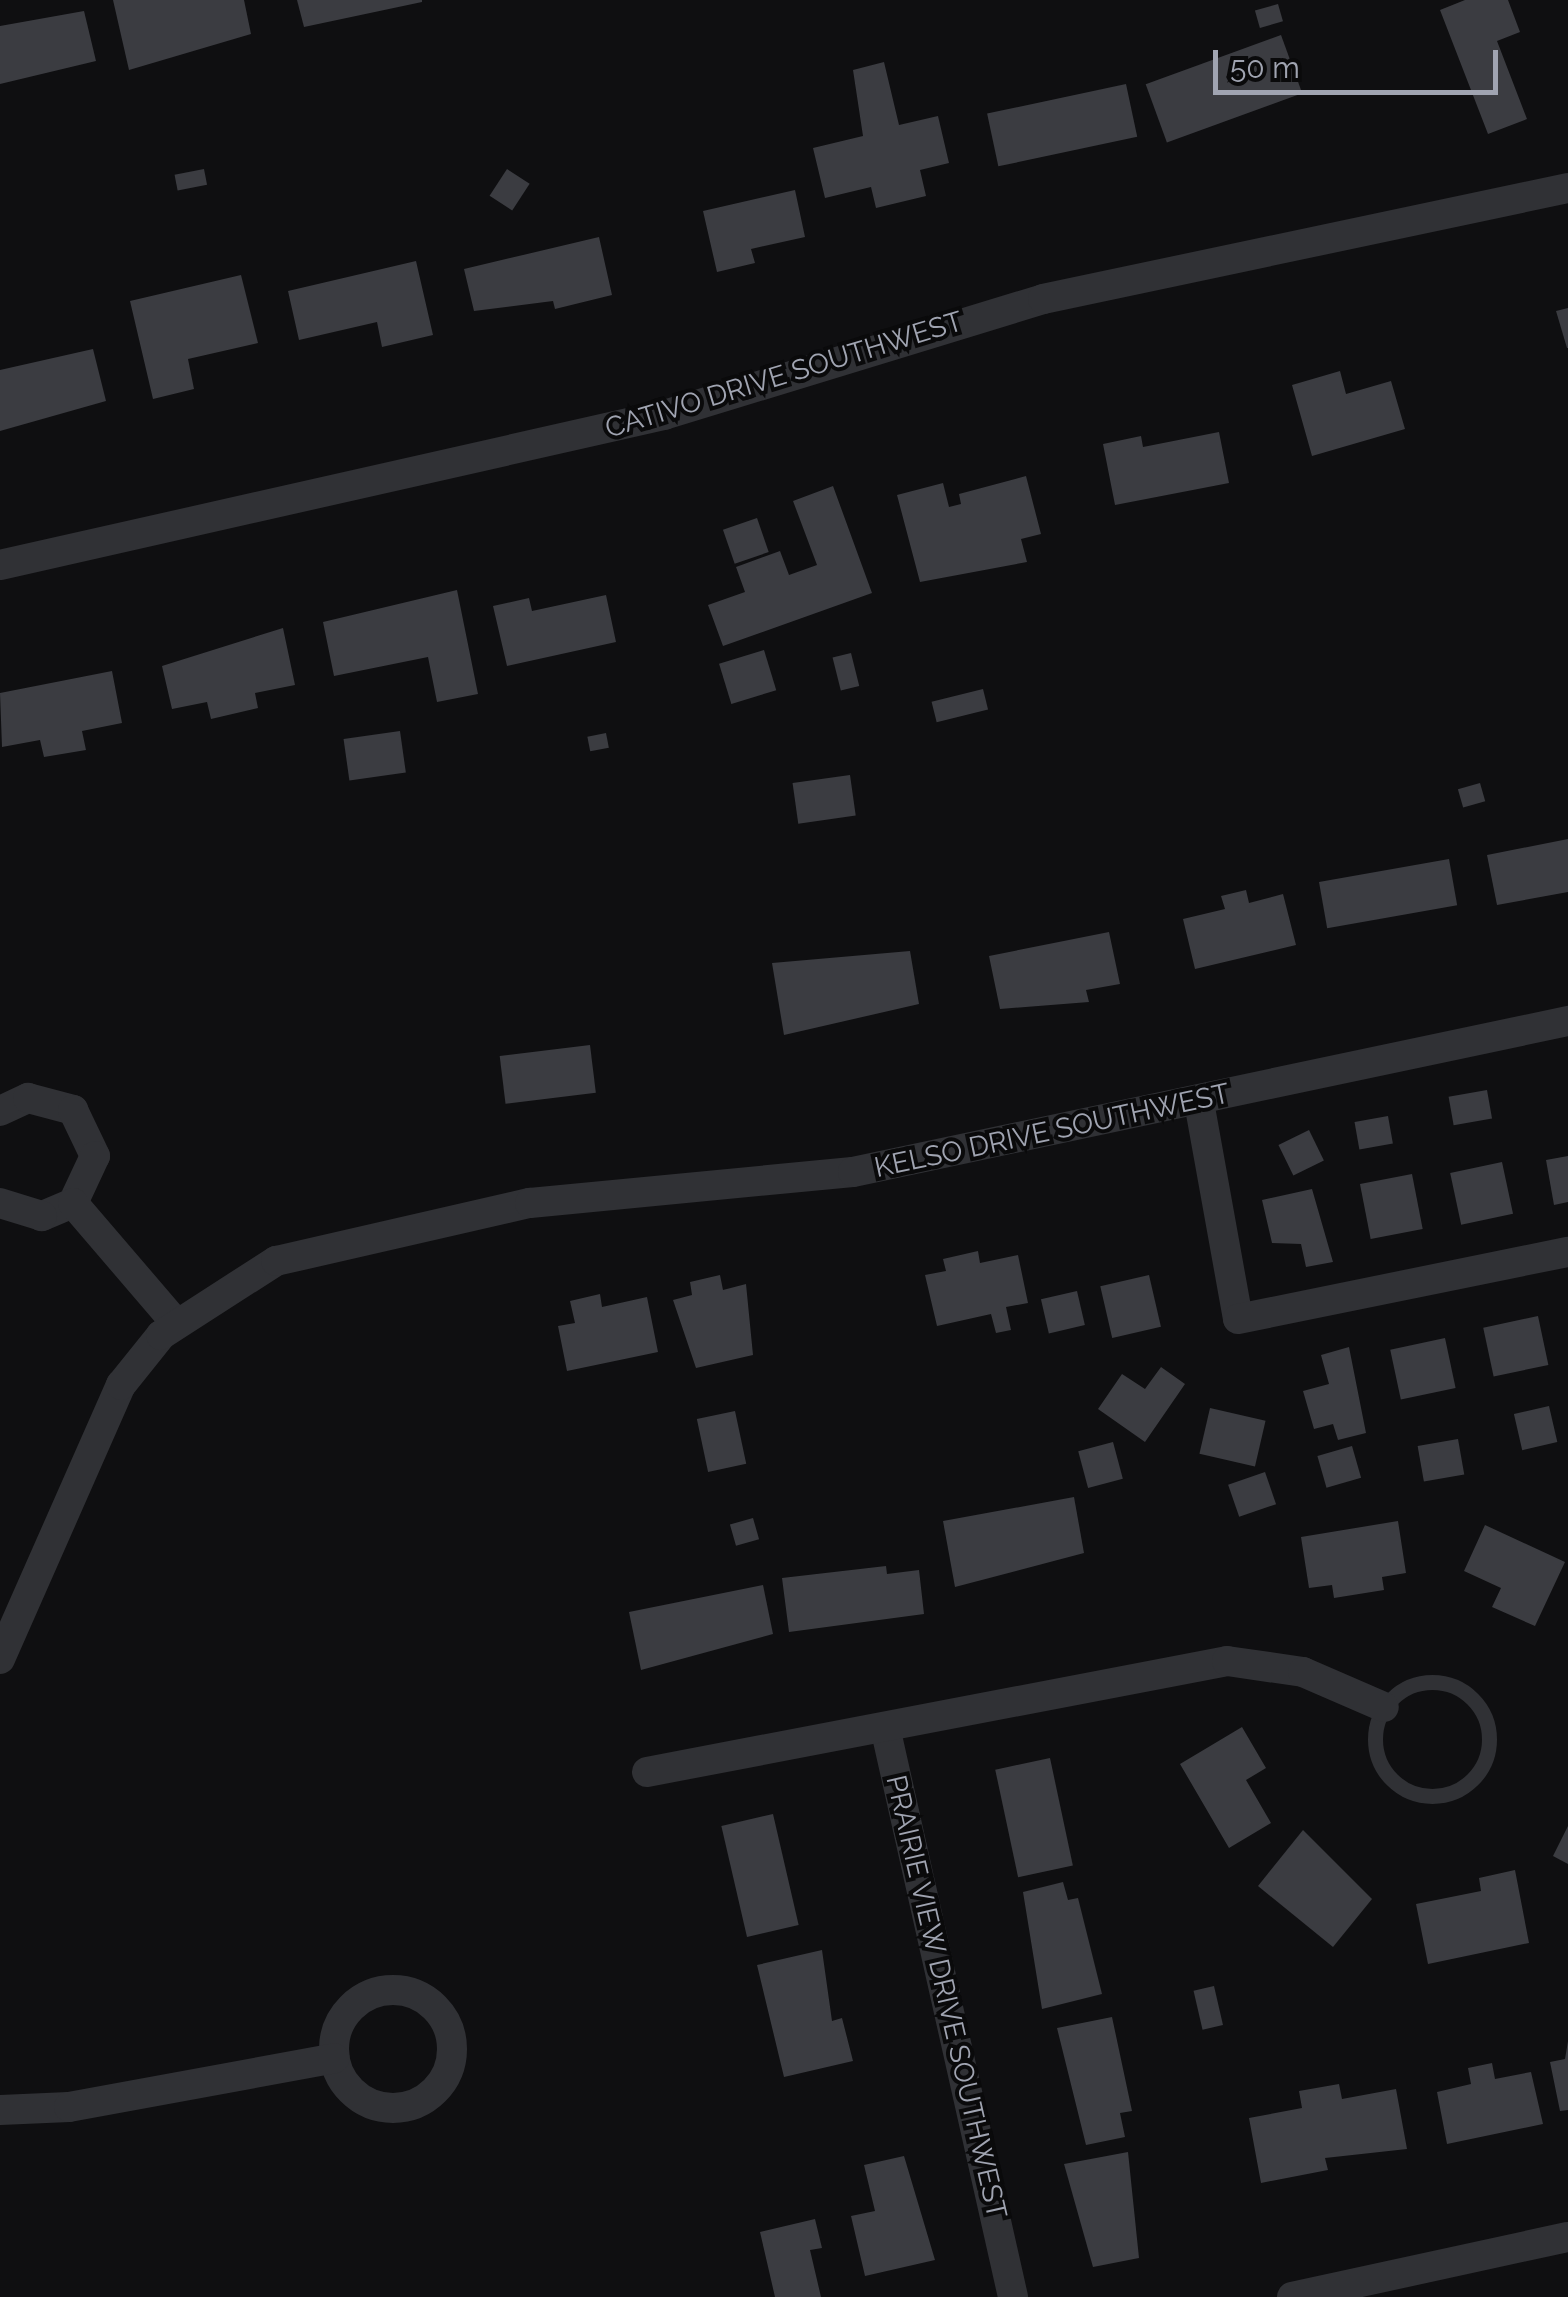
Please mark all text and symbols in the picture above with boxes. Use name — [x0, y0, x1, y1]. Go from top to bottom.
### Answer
scale bar — [1218, 30, 1503, 92]
text: 50 m — [1230, 50, 1300, 85]
street label: CATIVO DRIVE SOUTHWEST — [601, 305, 967, 445]
street label: KELSO DRIVE SOUTHWEST — [871, 1077, 1233, 1185]
street label: PRAIRIE VIEW DRIVE SOUTHWEST — [878, 1771, 1014, 2223]

